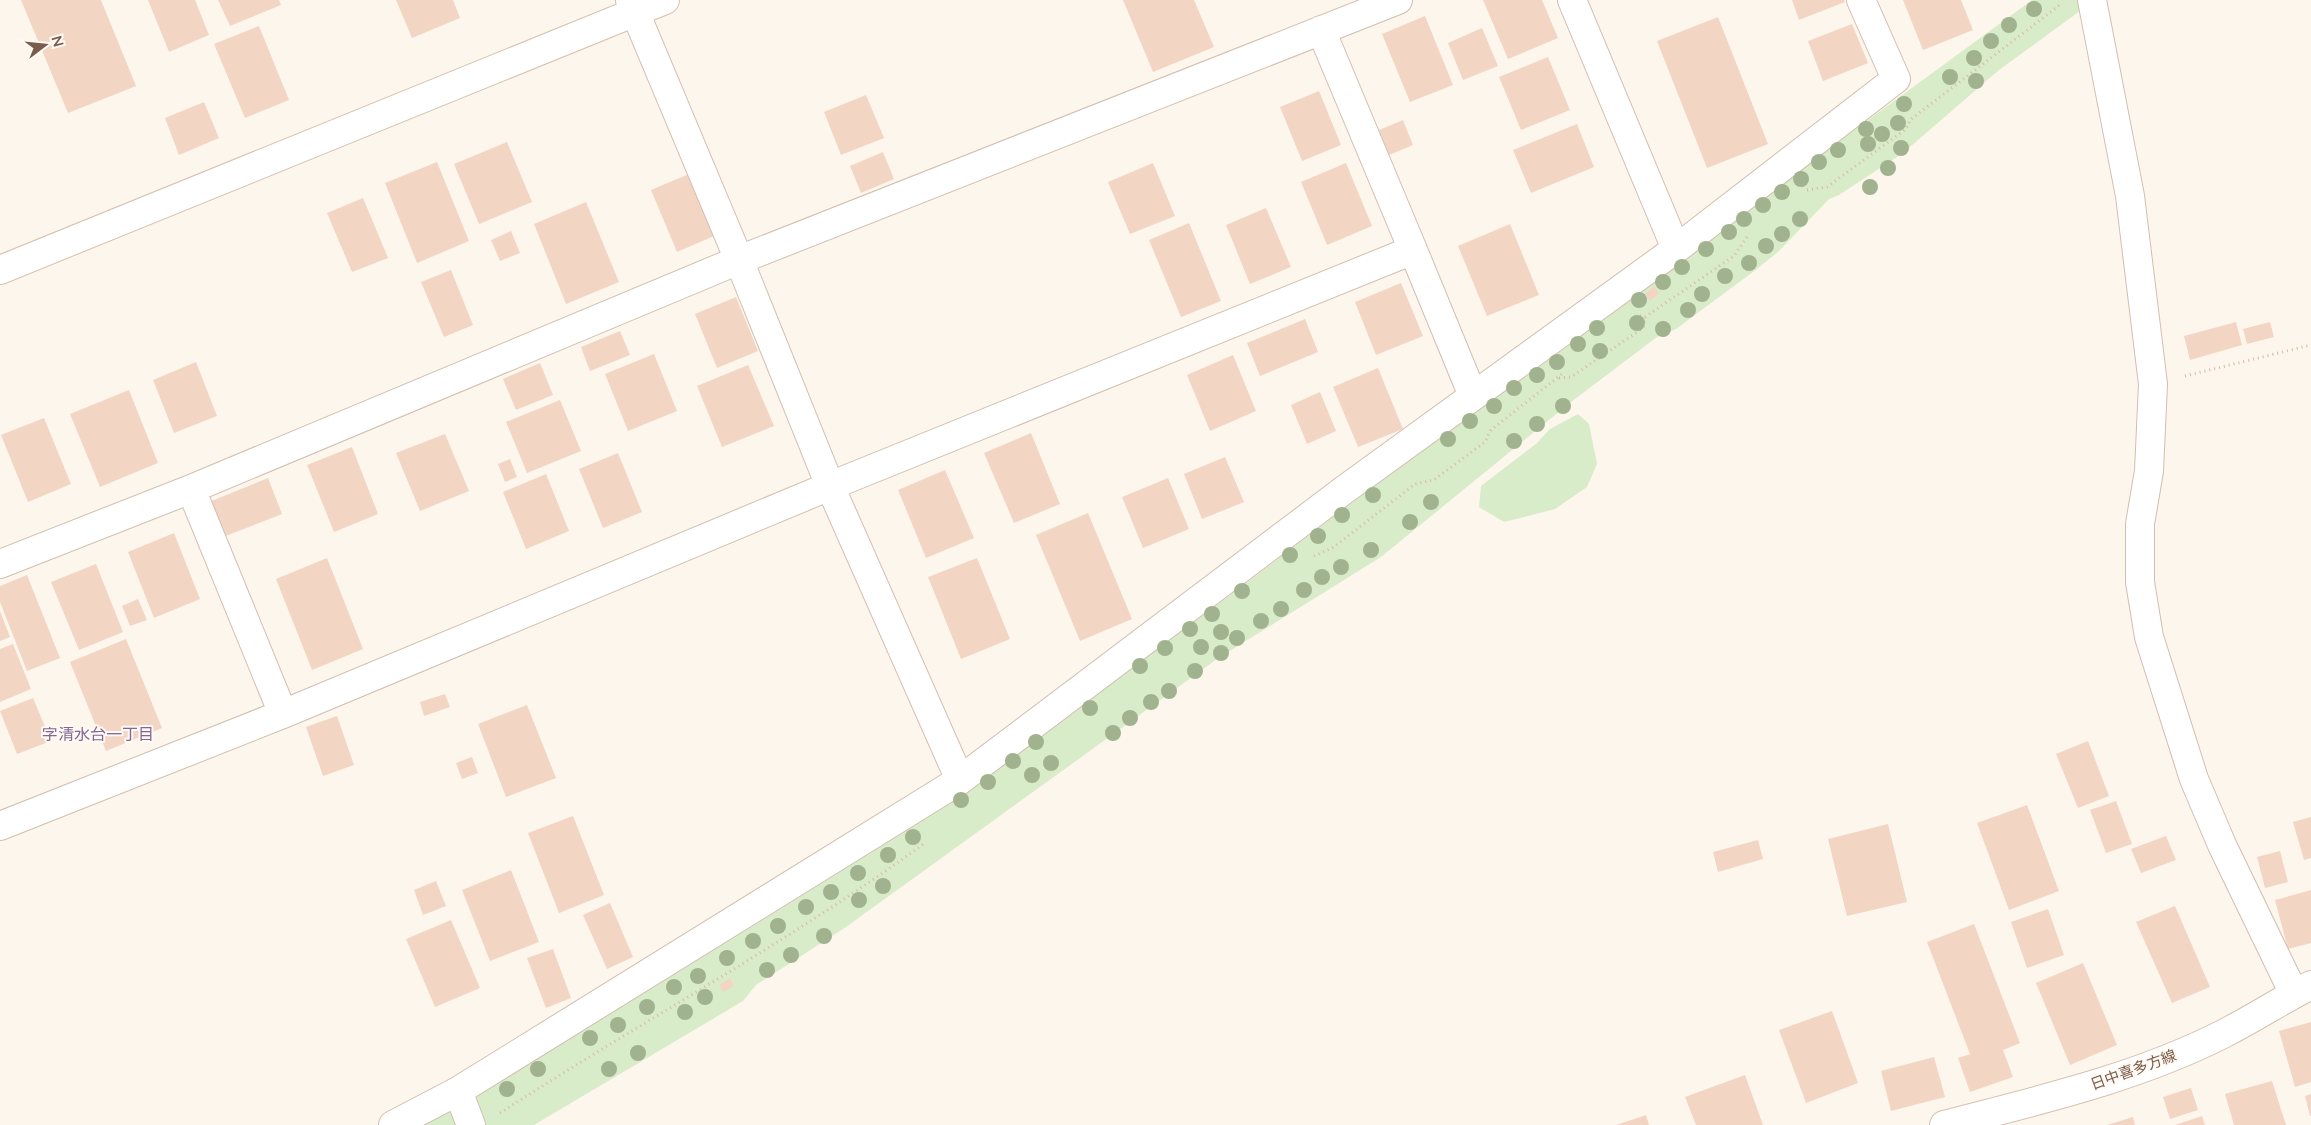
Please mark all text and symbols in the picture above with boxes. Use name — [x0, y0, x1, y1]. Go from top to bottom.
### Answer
north arrow — [20, 20, 70, 70]
text: N — [48, 34, 68, 49]
district label: 字清水台一丁目 — [42, 724, 154, 743]
street label: 日中喜多方線 — [2088, 1045, 2178, 1093]

